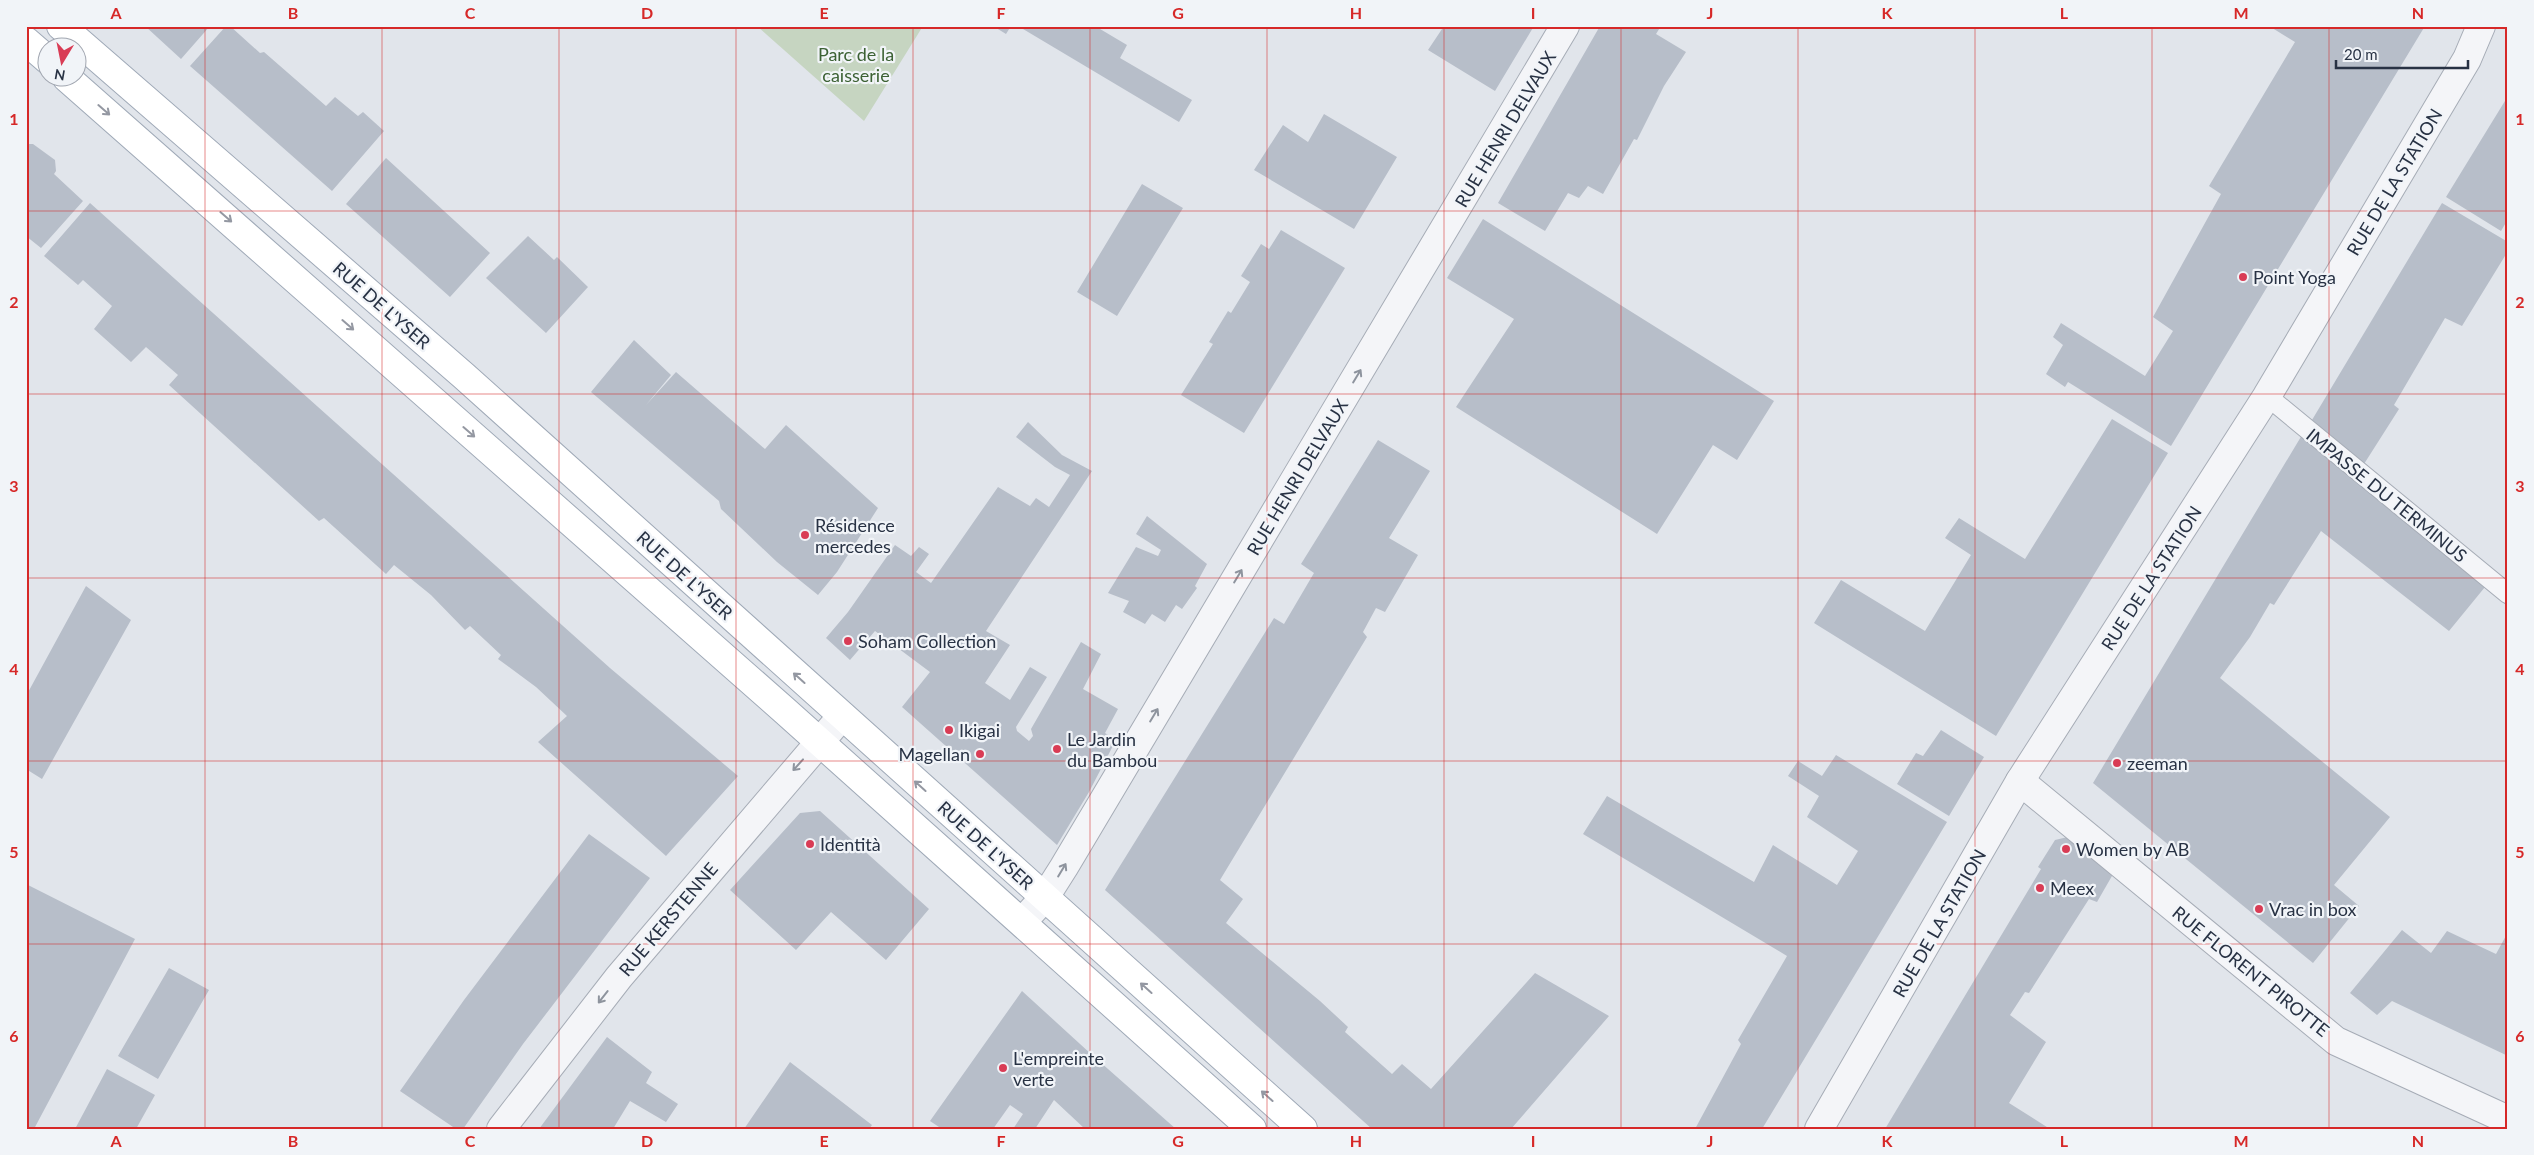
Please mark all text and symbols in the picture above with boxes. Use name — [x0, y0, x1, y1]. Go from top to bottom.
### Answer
text: A — [109, 3, 122, 22]
text: B — [288, 3, 298, 22]
text: C — [465, 3, 476, 22]
text: D — [641, 3, 653, 22]
text: E — [819, 3, 829, 22]
text: F — [996, 3, 1006, 22]
text: G — [1172, 3, 1184, 22]
text: H — [1350, 3, 1362, 22]
text: I — [1531, 3, 1535, 22]
text: J — [1707, 3, 1713, 22]
text: K — [1882, 3, 1894, 22]
text: L — [2060, 3, 2069, 22]
text: M — [2233, 3, 2249, 22]
text: N — [2412, 3, 2424, 22]
north arrow — [38, 38, 88, 88]
scale bar — [2336, 38, 2469, 70]
park label: Parc de la caisserie — [818, 43, 894, 86]
text: 20 m — [2344, 45, 2378, 63]
street label: RUE HENRI DELVAUX — [1450, 47, 1560, 211]
text: N — [53, 66, 66, 85]
one-way arrow — [97, 104, 110, 115]
street label: RUE DE LA STATION — [2341, 105, 2447, 259]
text: 1 — [9, 109, 19, 128]
text: 1 — [2515, 109, 2525, 128]
one-way arrow — [219, 212, 232, 223]
street label: RUE DE L'YSER — [329, 257, 436, 354]
place label: Point Yoga — [2253, 266, 2336, 288]
marker: Point Yoga — [2237, 271, 2249, 283]
text: 2 — [9, 292, 19, 311]
text: 2 — [2515, 292, 2525, 311]
one-way arrow — [341, 319, 354, 331]
one-way arrow — [1352, 370, 1362, 384]
street label: RUE HENRI DELVAUX — [1242, 395, 1352, 559]
street label: IMPASSE DU TERMINUS — [2302, 423, 2472, 567]
one-way arrow — [463, 427, 476, 438]
text: 3 — [9, 476, 19, 495]
text: 3 — [2515, 476, 2525, 495]
street label: RUE DE LA STATION — [2096, 502, 2206, 654]
place label: Résidence mercedes — [815, 514, 895, 557]
street label: RUE DE L'YSER — [632, 526, 738, 624]
marker: Résidence mercedes — [799, 529, 811, 541]
one-way arrow — [1233, 569, 1243, 583]
place label: Soham Collection — [858, 630, 996, 652]
marker: Soham Collection — [842, 635, 854, 647]
text: 4 — [9, 659, 19, 678]
text: 4 — [2515, 659, 2525, 678]
one-way arrow — [793, 672, 806, 683]
one-way arrow — [1150, 709, 1160, 723]
place label: Ikigai — [959, 719, 1000, 741]
marker: Ikigai — [943, 724, 955, 736]
place label: Le Jardin du Bambou — [1067, 728, 1157, 771]
place label: Magellan — [898, 743, 970, 765]
marker: Le Jardin du Bambou — [1051, 743, 1063, 755]
marker: Magellan — [974, 748, 986, 760]
place label: zeeman — [2127, 752, 2188, 774]
marker: zeeman — [2111, 757, 2123, 769]
one-way arrow — [792, 759, 804, 772]
one-way arrow — [914, 780, 927, 792]
street label: RUE DE L'YSER — [933, 796, 1039, 894]
place label: Identità — [820, 833, 881, 855]
marker: Identità — [804, 838, 816, 850]
place label: Women by AB — [2076, 838, 2189, 860]
text: 5 — [9, 842, 19, 861]
text: 5 — [2515, 842, 2525, 861]
marker: Women by AB — [2060, 843, 2072, 855]
street label: RUE DE LA STATION — [1888, 845, 1990, 1001]
street label: RUE KERSTENNE — [614, 858, 722, 980]
one-way arrow — [1058, 863, 1068, 877]
place label: Meex — [2050, 877, 2094, 899]
marker: Meex — [2034, 882, 2046, 894]
place label: Vrac in box — [2269, 898, 2357, 920]
street label: RUE FLORENT PIROTTE — [2168, 901, 2334, 1041]
marker: Vrac in box — [2253, 903, 2265, 915]
one-way arrow — [1139, 982, 1152, 993]
one-way arrow — [598, 990, 609, 1003]
text: 6 — [9, 1026, 19, 1045]
text: 6 — [2515, 1026, 2525, 1045]
place label: L'empreinte verte — [1013, 1047, 1104, 1090]
marker: L'empreinte verte — [997, 1062, 1009, 1074]
one-way arrow — [1260, 1090, 1273, 1102]
text: A — [109, 1131, 122, 1150]
text: B — [288, 1131, 298, 1150]
text: C — [465, 1131, 476, 1150]
text: D — [641, 1131, 653, 1150]
text: E — [819, 1131, 829, 1150]
text: F — [996, 1131, 1006, 1150]
text: G — [1172, 1131, 1184, 1150]
text: H — [1350, 1131, 1362, 1150]
text: I — [1531, 1131, 1535, 1150]
text: J — [1707, 1131, 1713, 1150]
text: K — [1882, 1131, 1894, 1150]
text: L — [2060, 1131, 2069, 1150]
text: M — [2233, 1131, 2249, 1150]
text: N — [2412, 1131, 2424, 1150]

